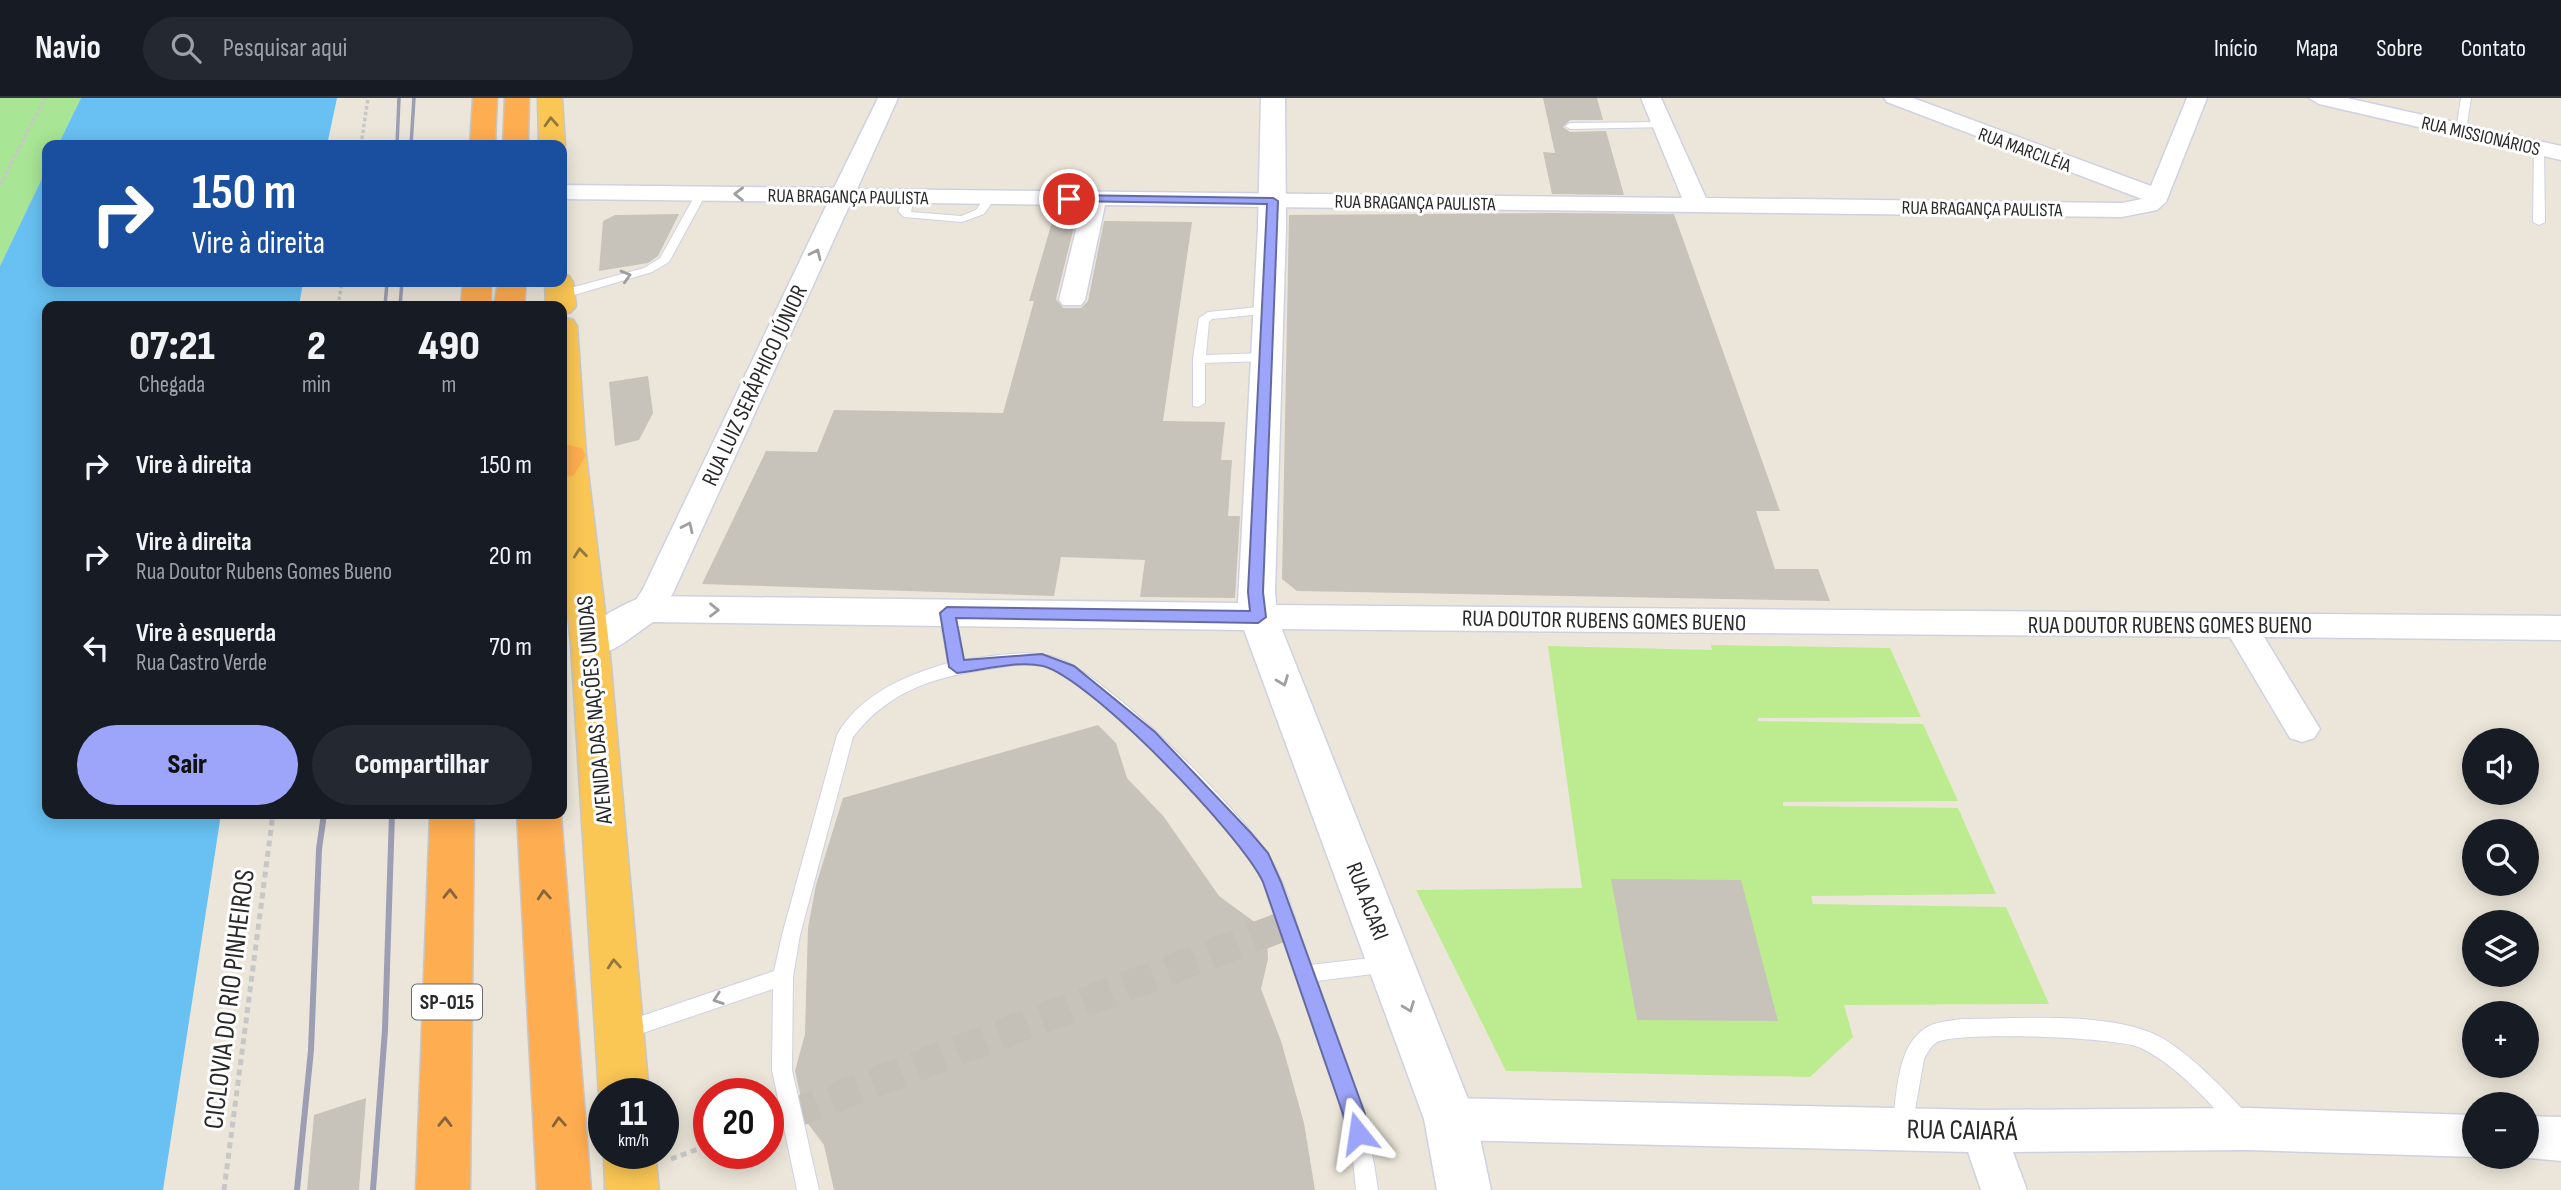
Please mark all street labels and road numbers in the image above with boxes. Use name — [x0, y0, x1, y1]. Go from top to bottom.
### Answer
street label: RUA MISSIONÁRIOS — [2419, 112, 2542, 161]
street label: RUA MARCILÉIA — [1975, 123, 2075, 178]
street label: RUA BRAGANÇA PAULISTA — [767, 185, 929, 210]
street label: RUA BRAGANÇA PAULISTA — [1334, 191, 1496, 216]
street label: RUA BRAGANÇA PAULISTA — [1901, 197, 2063, 222]
street label: RUA LUIZ SERÁPHICO JÚNIOR — [696, 280, 814, 490]
street label: AVENIDA DAS NAÇÕES UNIDAS — [571, 594, 619, 826]
street label: RUA DOUTOR RUBENS GOMES BUENO — [1462, 605, 1746, 637]
street label: RUA DOUTOR RUBENS GOMES BUENO — [2028, 612, 2312, 640]
street label: RUA ACARI — [1339, 858, 1395, 944]
street label: CICLOVIA DO RIO PINHEIROS — [197, 867, 262, 1131]
road number: SP-015 — [412, 984, 482, 1020]
street label: RUA CAIARÁ — [1906, 1113, 2019, 1148]

